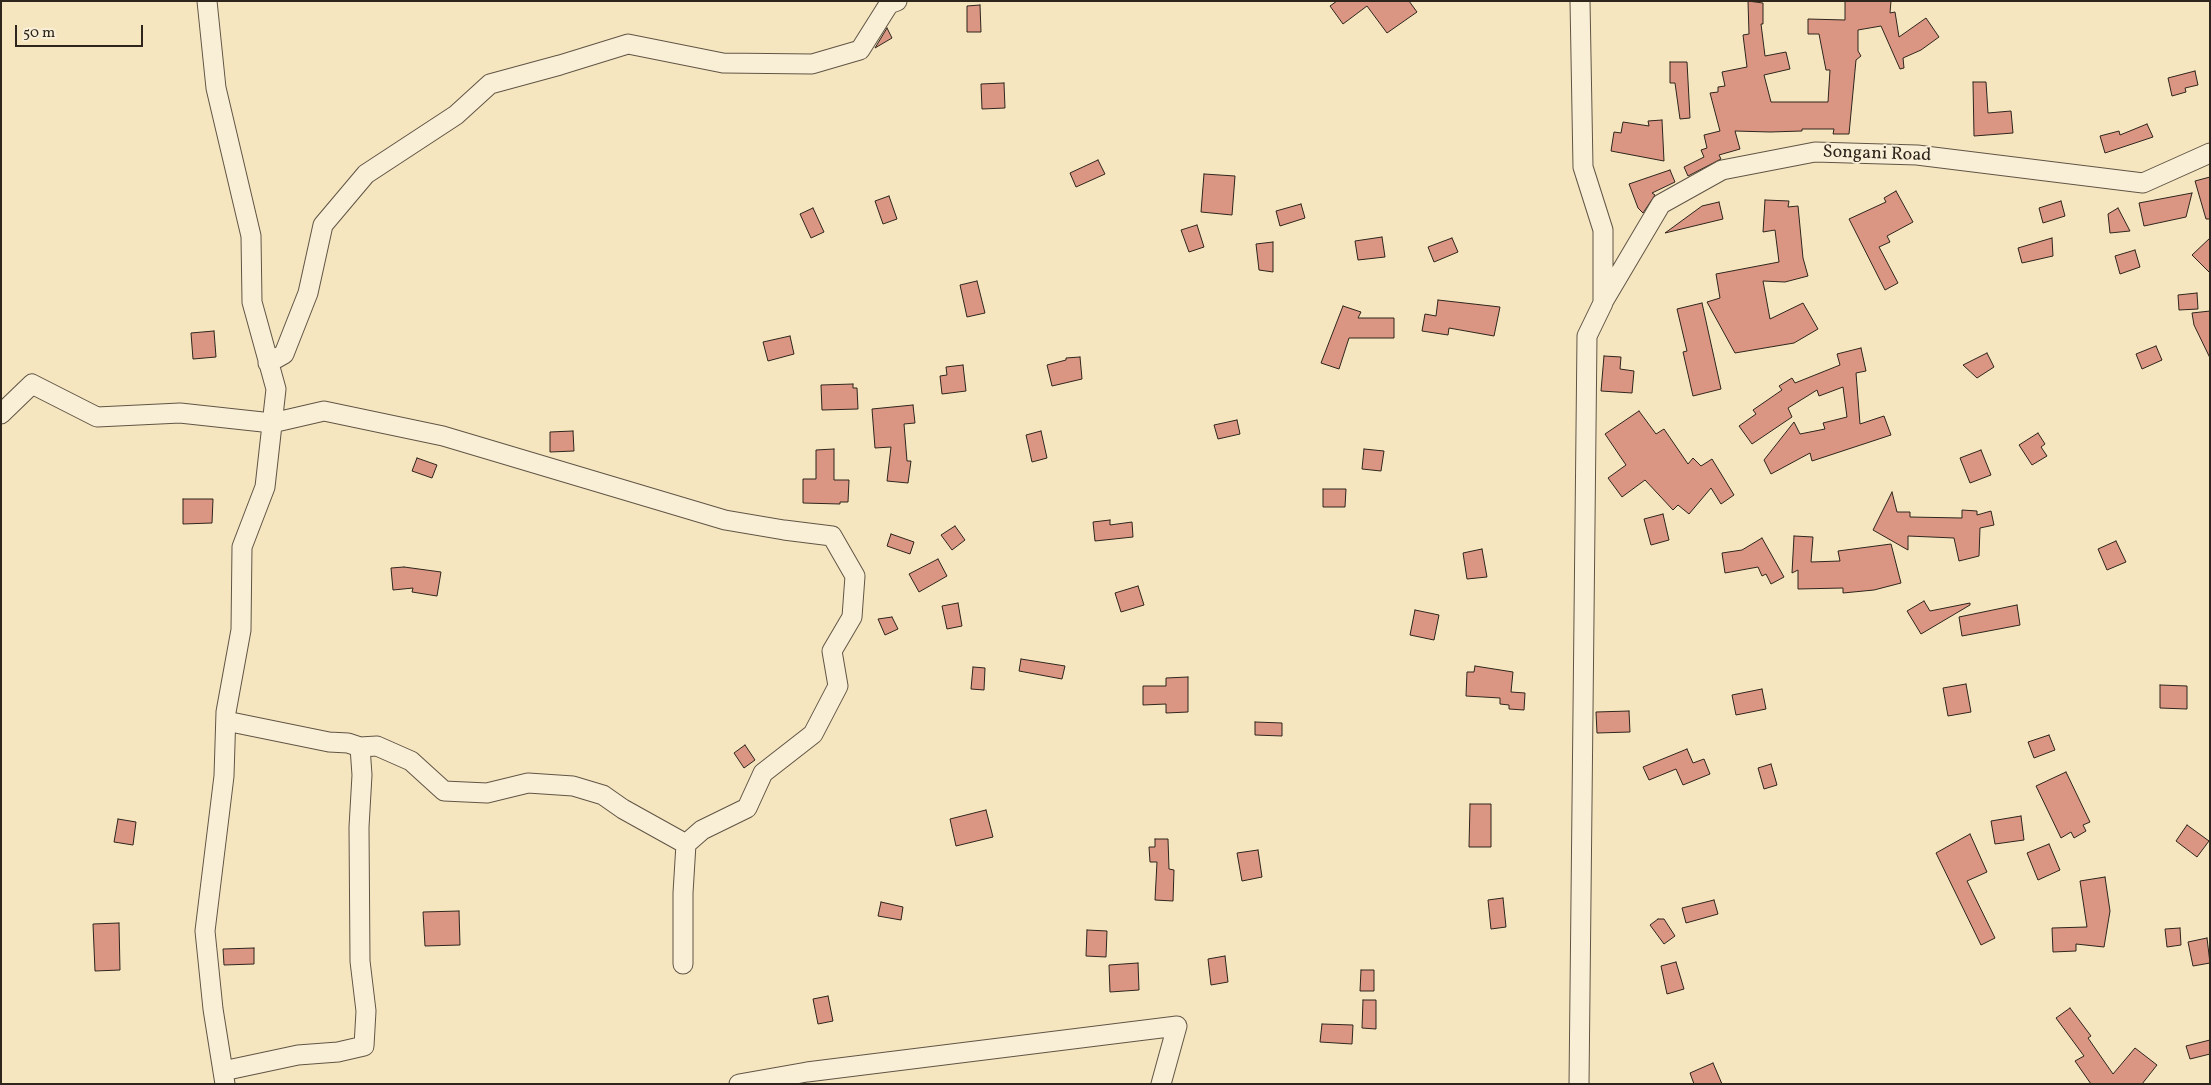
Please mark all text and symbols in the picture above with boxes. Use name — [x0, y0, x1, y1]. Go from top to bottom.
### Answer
scale bar — [18, 15, 145, 47]
text: 50 m — [23, 23, 55, 44]
street label: Songani Road — [1822, 142, 1932, 168]

